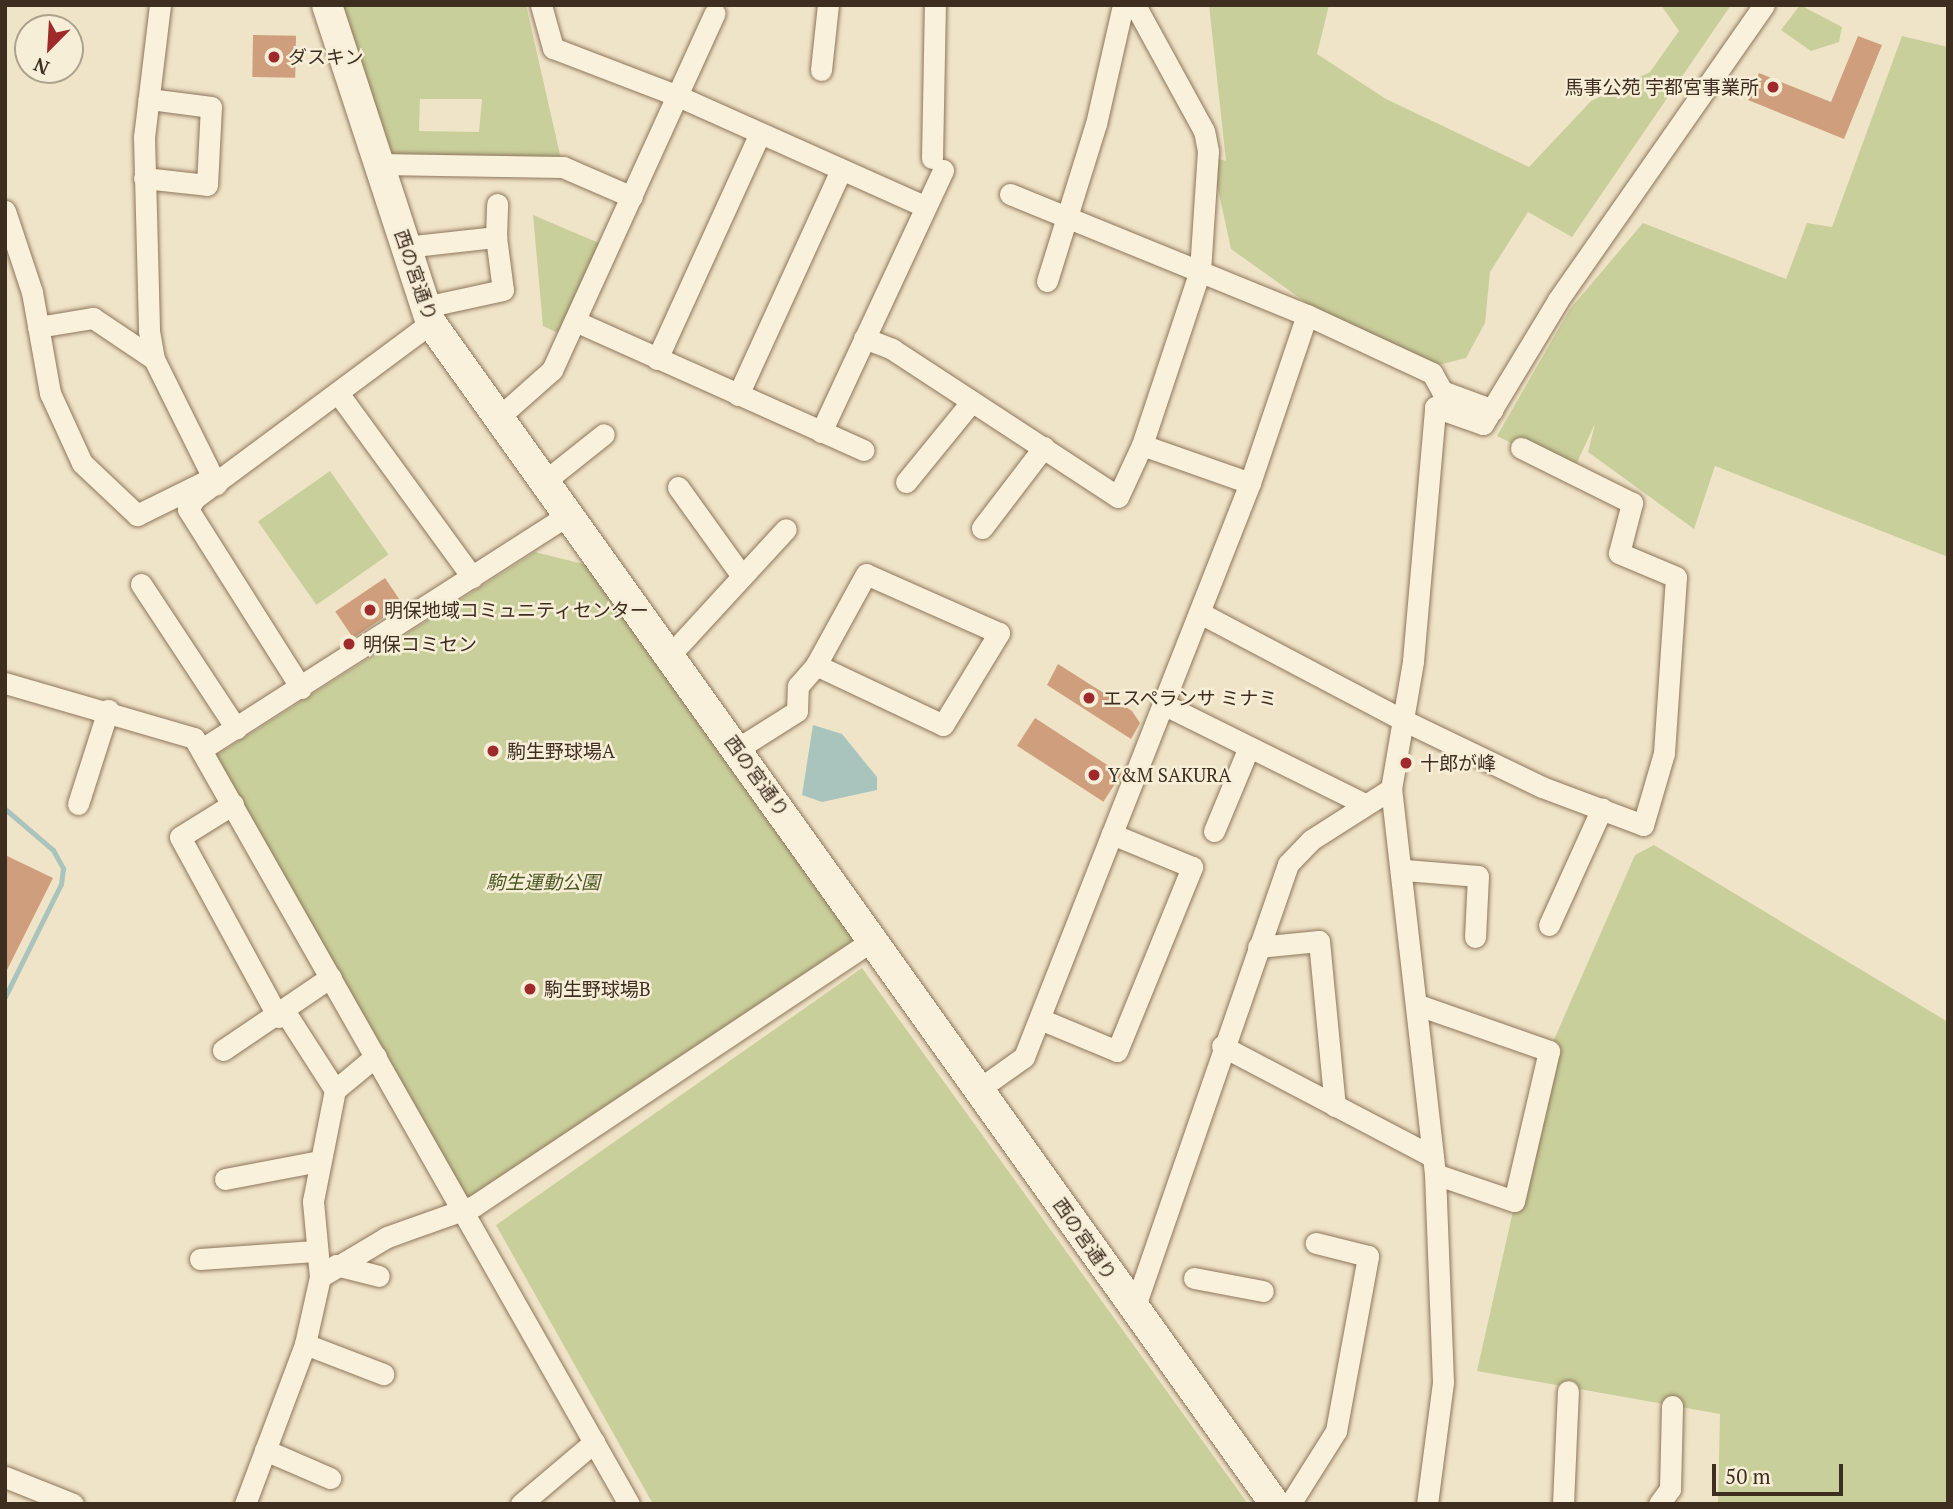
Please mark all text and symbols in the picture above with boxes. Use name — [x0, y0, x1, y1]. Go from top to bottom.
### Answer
north arrow — [14, 14, 84, 84]
place label: ダスキン — [288, 46, 364, 68]
marker: ダスキン — [266, 49, 282, 65]
text: N — [29, 52, 53, 81]
place label: 馬事公苑 宇都宮事業所 — [1564, 76, 1759, 98]
marker: 馬事公苑 宇都宮事業所 — [1765, 79, 1781, 95]
street label: 西の宮通り — [390, 226, 442, 324]
place label: 明保地域コミュニティセンター — [384, 599, 650, 621]
marker: 明保地域コミュニティセンター — [362, 602, 378, 618]
place label: 明保コミセン — [363, 633, 477, 655]
marker: 明保コミセン — [341, 636, 357, 652]
place label: エスペランサ ミナミ — [1103, 687, 1279, 709]
marker: エスペランサ ミナミ — [1081, 690, 1097, 706]
street label: 西の宮通り — [720, 731, 794, 821]
place label: 駒生野球場A — [507, 740, 615, 762]
marker: 駒生野球場A — [485, 743, 501, 759]
place label: 十郎が峰 — [1420, 752, 1496, 774]
marker: 十郎が峰 — [1398, 755, 1414, 771]
place label: Y&M SAKURA — [1108, 764, 1231, 786]
marker: Y&M SAKURA — [1086, 767, 1102, 783]
park label: 駒生運動公園 — [486, 871, 600, 893]
place label: 駒生野球場B — [544, 978, 651, 1000]
marker: 駒生野球場B — [522, 981, 538, 997]
street label: 西の宮通り — [1048, 1194, 1122, 1284]
scale bar — [1715, 1450, 1846, 1494]
text: 50 m — [1725, 1462, 1771, 1490]

